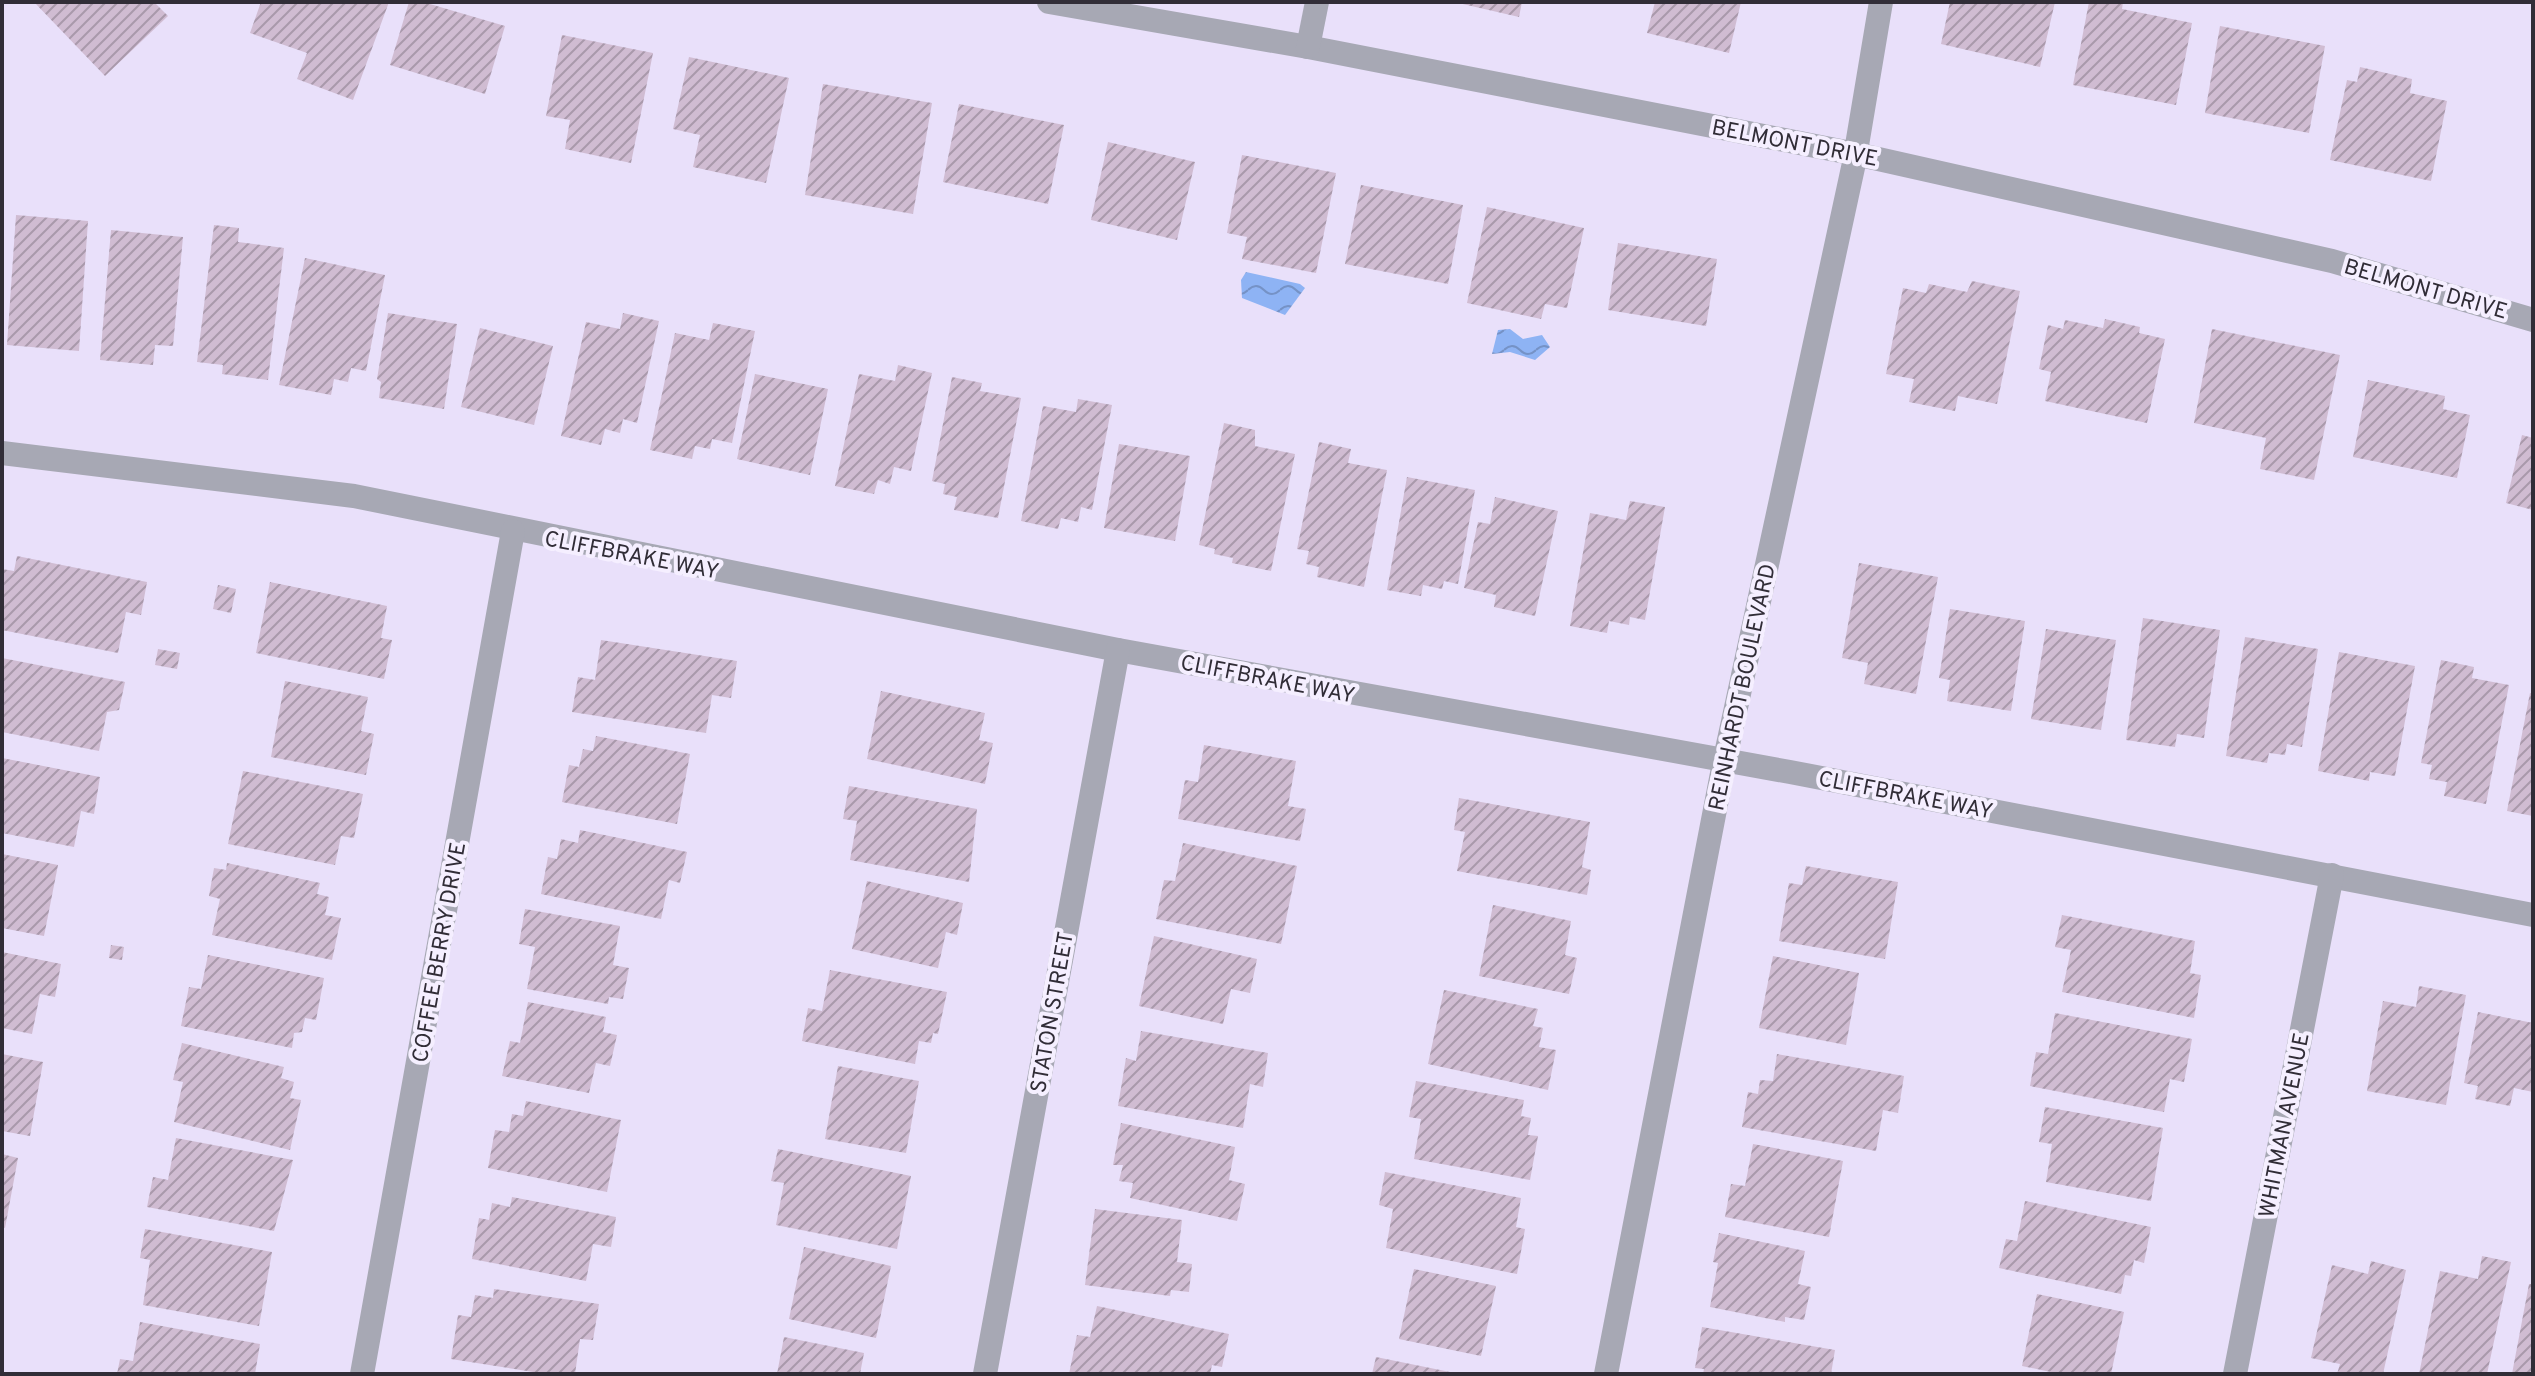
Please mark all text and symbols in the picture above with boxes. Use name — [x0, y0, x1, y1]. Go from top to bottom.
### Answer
street label: BELMONT DRIVE — [1709, 115, 1880, 174]
street label: BELMONT DRIVE — [2341, 254, 2510, 327]
street label: CLIFFBRAKE WAY — [542, 526, 721, 587]
street label: REINHARDT BOULEVARD — [1704, 562, 1783, 813]
street label: CLIFFBRAKE WAY — [1178, 650, 1357, 711]
street label: CLIFFBRAKE WAY — [1816, 766, 1995, 827]
street label: COFFEE BERRY DRIVE — [408, 840, 473, 1065]
street label: STATON STREET — [1026, 930, 1081, 1095]
street label: WHITMAN AVENUE — [2254, 1031, 2317, 1220]

